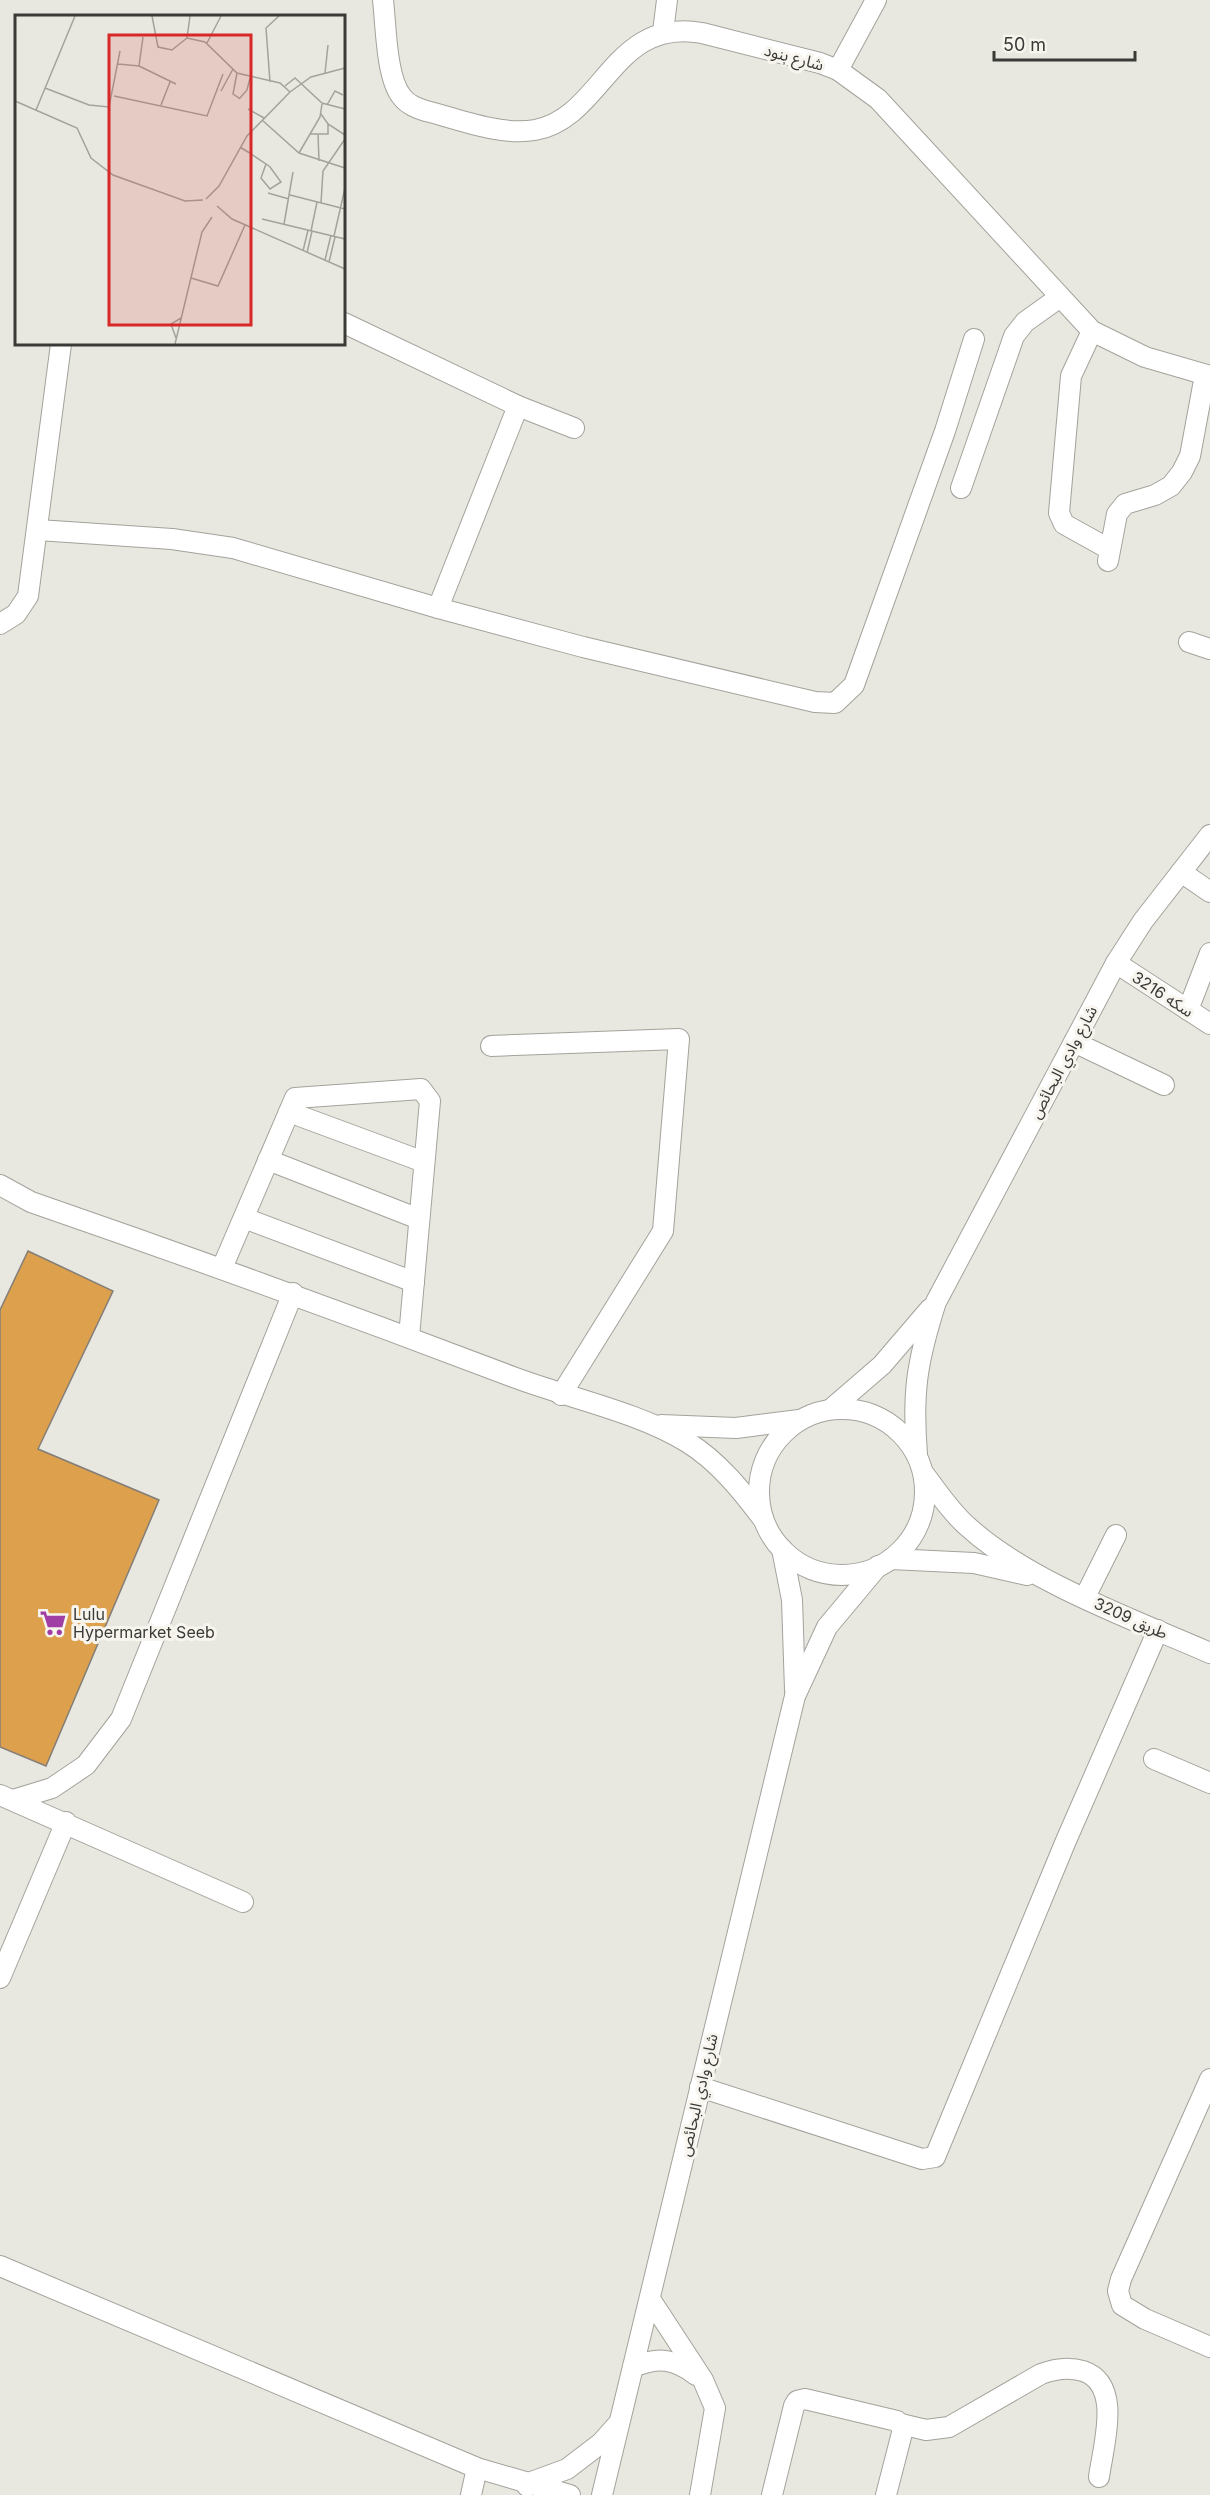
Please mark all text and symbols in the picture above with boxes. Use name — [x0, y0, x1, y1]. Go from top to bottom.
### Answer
inset map — [15, 15, 345, 345]
scale bar — [994, 24, 1135, 62]
text: 50 m — [1003, 34, 1046, 55]
street label: شارع بنود — [761, 39, 826, 77]
street label: سكه 3216 — [1129, 967, 1197, 1021]
street label: شارع وادي البحائص — [1025, 1002, 1104, 1123]
street label: طريق 3209 — [1091, 1593, 1171, 1644]
place label: Lulu Hypermarket Seeb — [73, 1604, 215, 1642]
supermarket icon: Lulu Hypermarket Seeb — [38, 1608, 68, 1638]
street label: شارع وادي البحائص — [674, 2032, 725, 2159]

